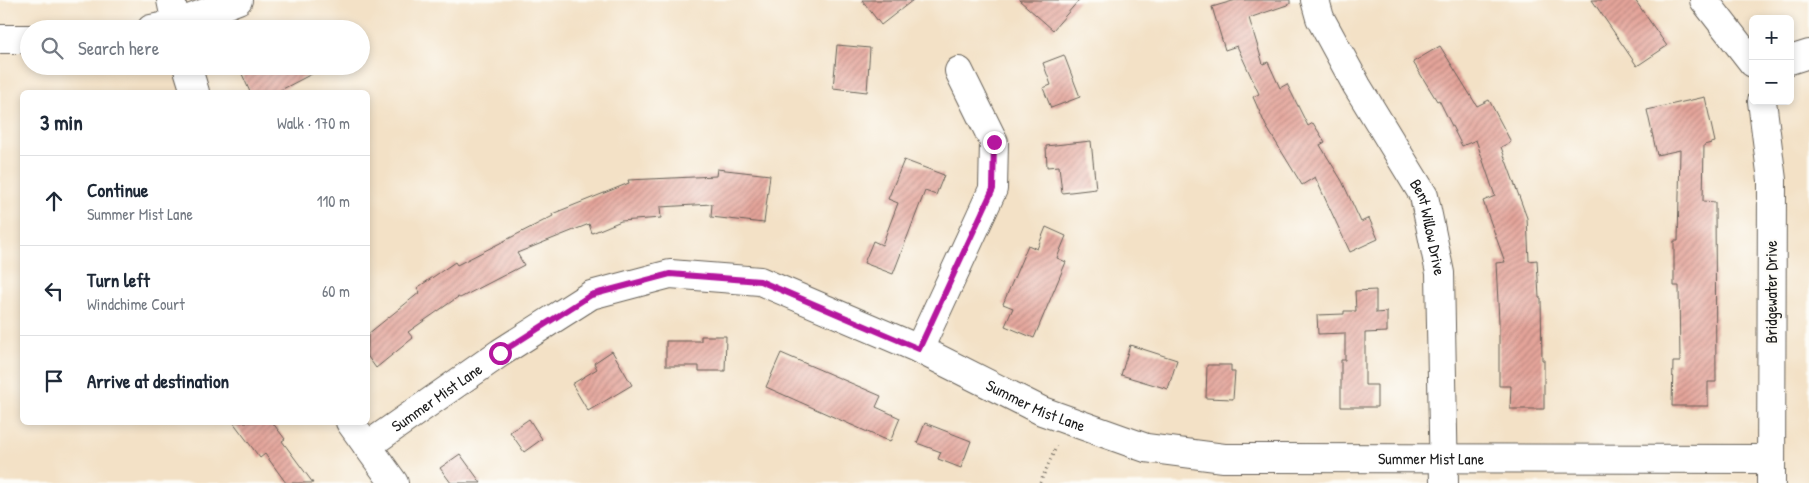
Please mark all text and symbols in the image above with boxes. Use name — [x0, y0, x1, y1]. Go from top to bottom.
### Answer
map controls — [1749, 15, 1794, 105]
button: + — [1749, 15, 1794, 60]
search box — [20, 20, 370, 75]
icon: search — [38, 34, 66, 62]
text: Search here — [78, 35, 159, 61]
button: − — [1749, 60, 1794, 105]
text: 3 min — [40, 108, 83, 137]
text: Walk · 170 m — [277, 112, 350, 134]
route end — [983, 131, 1006, 154]
street label: Bent Willow Drive — [1405, 175, 1451, 278]
text: Continue — [87, 177, 148, 203]
icon: ahead — [40, 187, 68, 215]
text: 110 m — [317, 190, 350, 212]
text: Summer Mist Lane — [87, 203, 193, 225]
street label: Bridgewater Drive — [1760, 240, 1782, 344]
text: Turn left — [87, 267, 150, 293]
icon: left — [40, 277, 68, 305]
text: 60 m — [322, 280, 350, 302]
text: Windchime Court — [87, 293, 185, 315]
route start — [489, 342, 512, 365]
street label: Summer Mist Lane — [387, 358, 487, 437]
icon: arrive — [40, 367, 68, 395]
text: Arrive at destination — [87, 368, 229, 394]
street label: Summer Mist Lane — [983, 374, 1089, 437]
street label: Summer Mist Lane — [1378, 447, 1485, 469]

